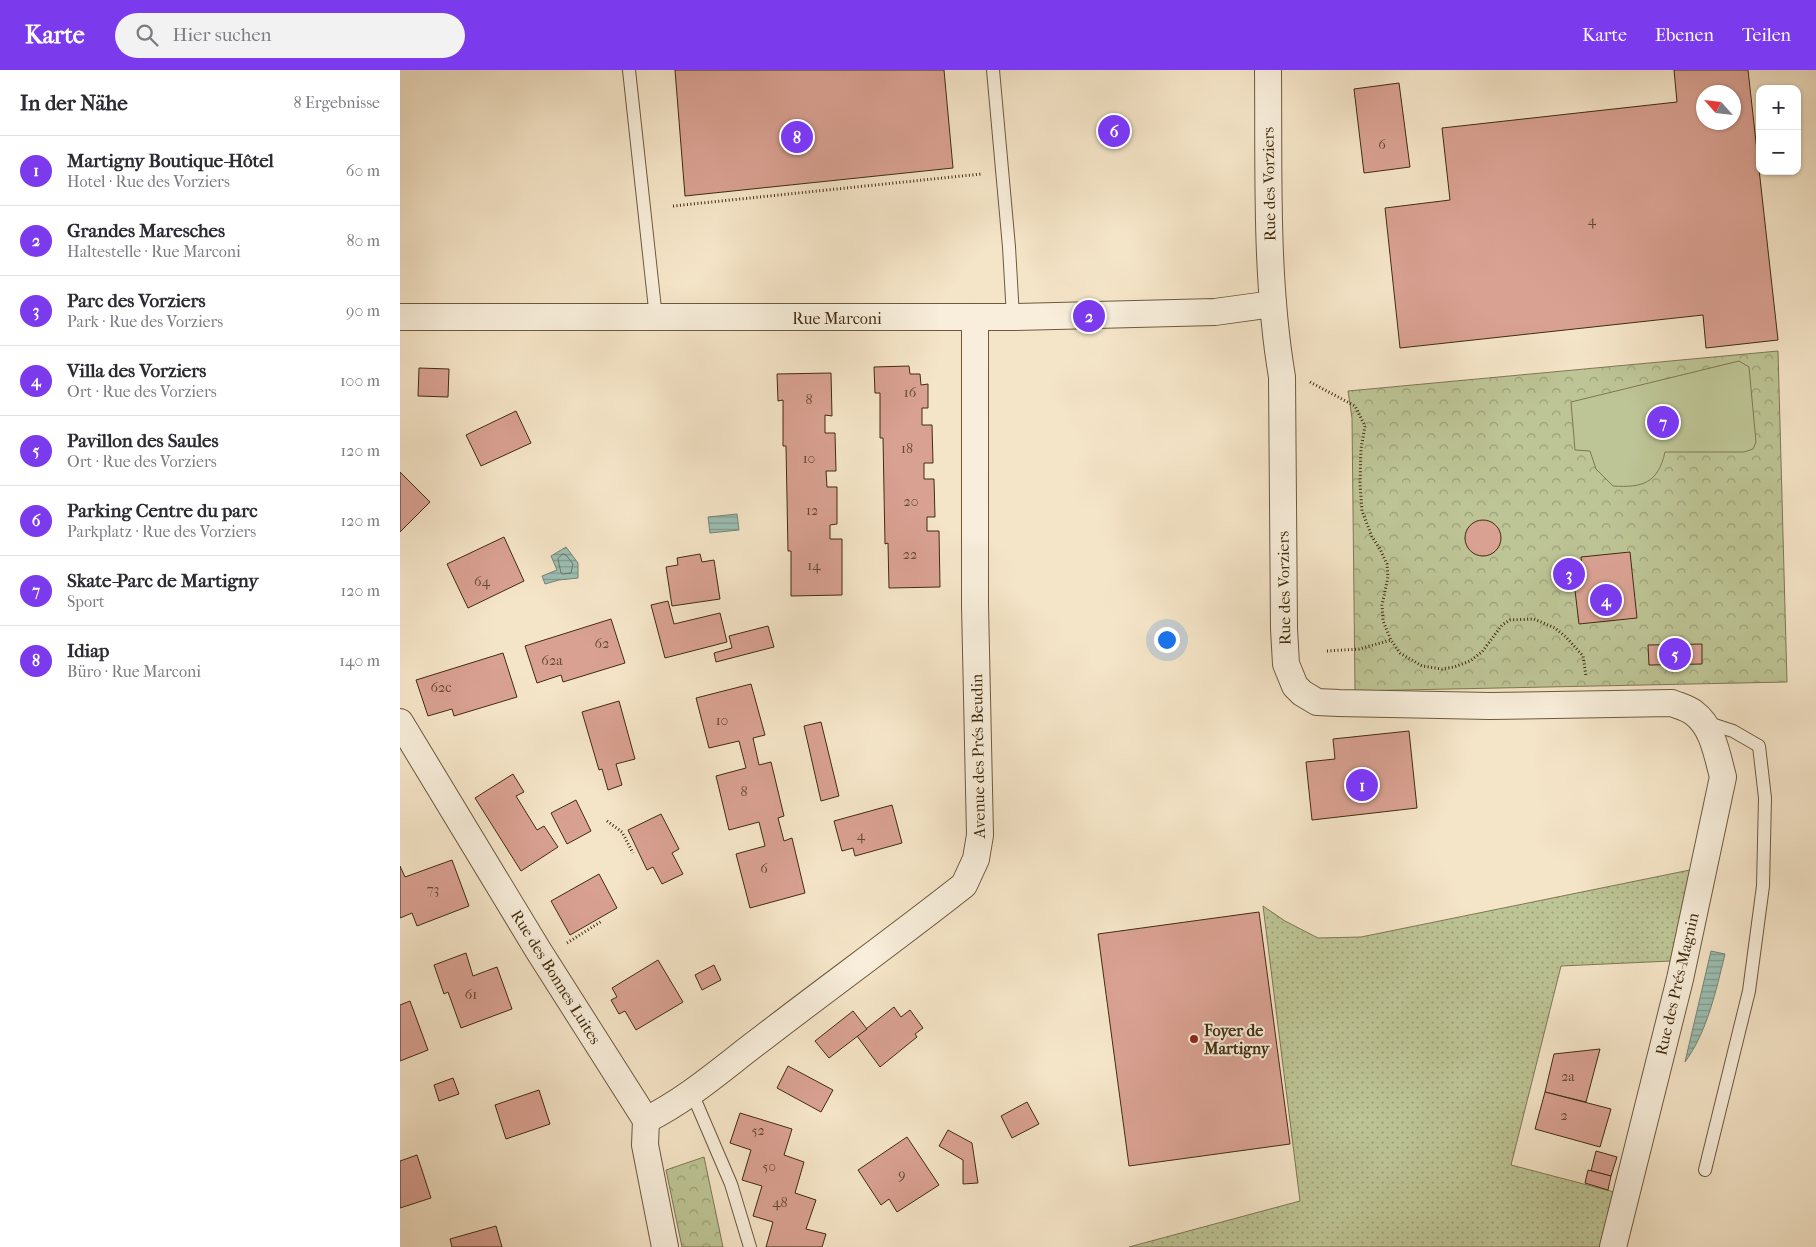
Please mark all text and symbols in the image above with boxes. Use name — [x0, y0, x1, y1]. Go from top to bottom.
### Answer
search box — [115, 13, 465, 58]
text: Karte — [25, 21, 85, 49]
icon: search — [133, 21, 161, 49]
text: Hier suchen — [173, 24, 272, 46]
text: Karte — [1582, 25, 1627, 46]
text: Ebenen — [1655, 25, 1714, 46]
text: Teilen — [1742, 25, 1791, 46]
north arrow — [1696, 85, 1741, 130]
map controls — [1756, 85, 1801, 175]
button: + — [1756, 85, 1801, 130]
text: In der Nähe — [20, 91, 128, 115]
text: 8 Ergebnisse — [294, 93, 380, 112]
pin: 6 — [1098, 112, 1130, 150]
pin: 8 — [781, 118, 813, 156]
street label: Rue des Vorziers — [1259, 127, 1279, 241]
button: − — [1756, 130, 1801, 175]
house number: 6 — [1378, 136, 1386, 153]
text: Martigny Boutique-Hôtel — [67, 150, 274, 172]
text: 1 — [33, 161, 39, 180]
text: 60 m — [346, 161, 380, 180]
text: Hotel · Rue des Vorziers — [67, 172, 230, 191]
house number: 4 — [1588, 212, 1597, 229]
text: Grandes Maresches — [67, 220, 225, 242]
text: 2 — [32, 231, 40, 250]
text: 80 m — [346, 231, 380, 250]
text: Haltestelle · Rue Marconi — [67, 242, 241, 261]
text: Parc des Vorziers — [67, 290, 206, 312]
pin: 2 — [1073, 297, 1105, 335]
text: 3 — [33, 301, 39, 320]
text: 90 m — [346, 301, 380, 320]
street label: Rue Marconi — [792, 309, 882, 328]
text: Park · Rue des Vorziers — [67, 312, 223, 331]
text: Villa des Vorziers — [67, 360, 206, 382]
text: 4 — [31, 371, 41, 390]
text: 100 m — [340, 371, 380, 390]
text: Ort · Rue des Vorziers — [67, 382, 217, 401]
house number: 16 — [904, 384, 917, 401]
house number: 8 — [805, 391, 813, 408]
pin: 7 — [1647, 403, 1679, 441]
text: Pavillon des Saules — [67, 430, 219, 452]
house number: 18 — [901, 440, 913, 457]
text: 5 — [33, 441, 39, 460]
text: 120 m — [341, 441, 380, 460]
house number: 10 — [803, 450, 815, 467]
text: Ort · Rue des Vorziers — [67, 452, 217, 471]
house number: 20 — [904, 493, 918, 510]
text: Parking Centre du parc — [67, 500, 258, 522]
house number: 12 — [806, 502, 818, 519]
text: 6 — [32, 511, 40, 530]
text: 120 m — [341, 511, 380, 530]
text: Parkplatz · Rue des Vorziers — [67, 522, 256, 541]
street label: Rue des Vorziers — [1274, 531, 1294, 645]
house number: 22 — [903, 546, 917, 563]
pin: 3 — [1553, 555, 1585, 593]
house number: 14 — [807, 557, 821, 574]
text: Skate-Parc de Martigny — [67, 570, 258, 592]
house number: 64 — [474, 573, 491, 590]
text: 7 — [32, 581, 40, 600]
text: 120 m — [341, 581, 380, 600]
pin: 4 — [1590, 581, 1622, 619]
text: Sport — [67, 592, 105, 611]
your location — [1154, 627, 1180, 653]
house number: 62 — [595, 635, 609, 652]
pin: 5 — [1659, 635, 1691, 673]
text: Idiap — [67, 640, 109, 662]
text: 8 — [32, 651, 40, 670]
text: 140 m — [339, 651, 380, 670]
house number: 62a — [541, 652, 563, 669]
text: Büro · Rue Marconi — [67, 662, 201, 681]
street label: Avenue des Prés Beudin — [967, 673, 989, 839]
house number: 62c — [431, 679, 451, 696]
house number: 10 — [716, 712, 728, 729]
pin: 1 — [1346, 766, 1378, 804]
house number: 8 — [740, 783, 748, 800]
house number: 4 — [857, 827, 866, 844]
house number: 6 — [760, 860, 768, 877]
house number: 73 — [427, 881, 439, 898]
street label: Rue des Bonnes Luites — [507, 906, 605, 1048]
street label: Rue des Prés-Magnin — [1651, 910, 1703, 1057]
house number: 61 — [465, 986, 477, 1003]
place label: Foyer de Martigny — [1203, 1021, 1271, 1059]
marker: Foyer de Martigny — [1188, 1033, 1200, 1045]
house number: 2a — [1561, 1068, 1575, 1085]
house number: 2 — [1560, 1107, 1568, 1124]
house number: 52 — [751, 1122, 765, 1139]
house number: 50 — [762, 1158, 776, 1175]
house number: 9 — [898, 1166, 906, 1183]
house number: 48 — [772, 1194, 788, 1211]

